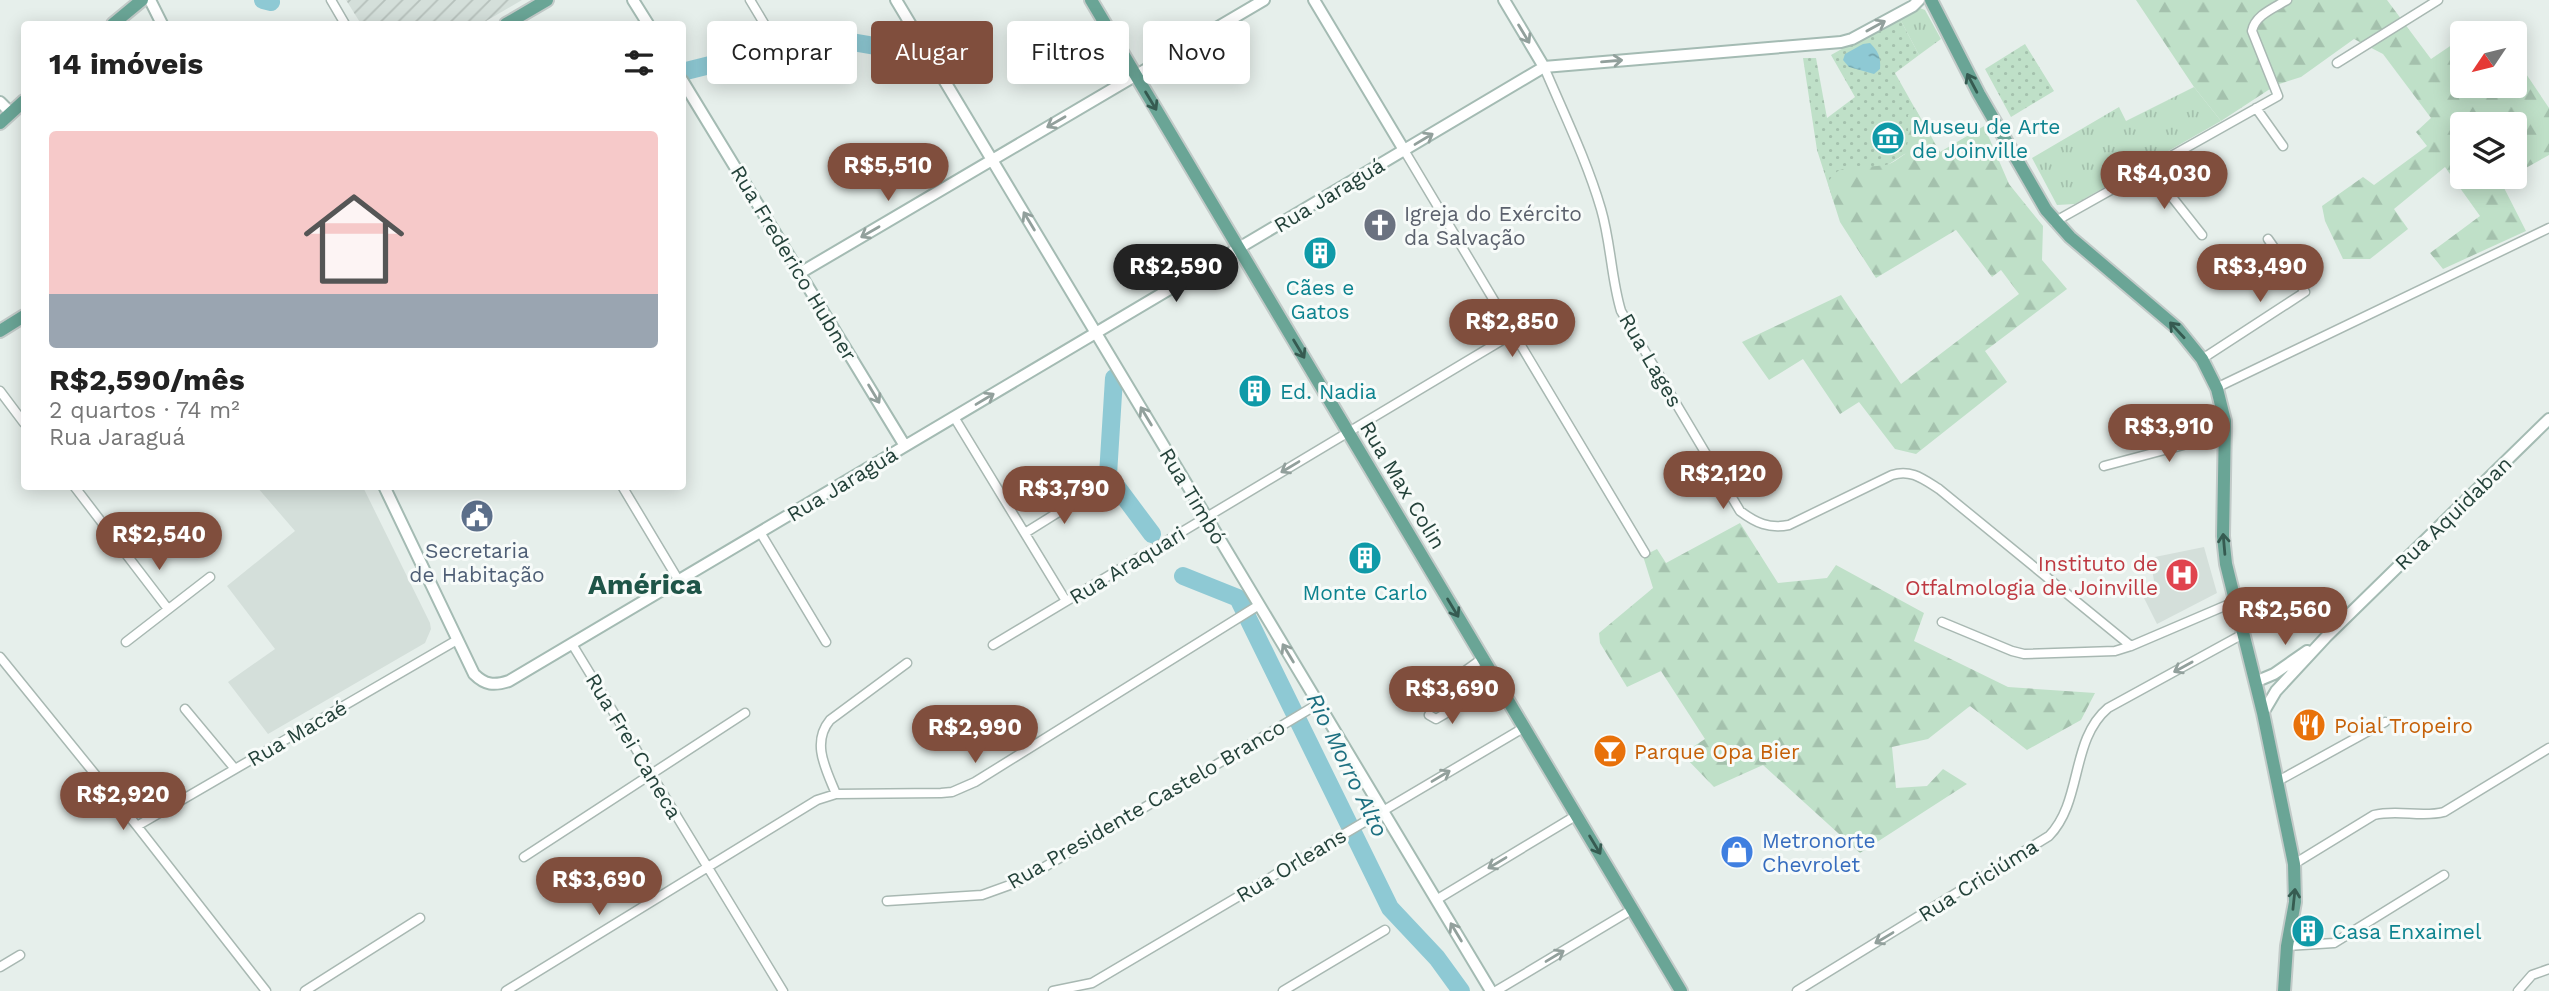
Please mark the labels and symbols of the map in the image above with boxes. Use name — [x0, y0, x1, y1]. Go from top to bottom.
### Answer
one-way arrow — [1865, 19, 1885, 33]
north arrow — [2450, 21, 2527, 98]
one-way arrow — [1518, 23, 1532, 43]
one-way arrow — [1601, 54, 1623, 67]
one-way arrow — [1965, 73, 1979, 93]
one-way arrow — [1145, 90, 1159, 110]
place label: Museu de Arte de Joinville — [1912, 114, 2060, 163]
one-way arrow — [1046, 116, 1067, 129]
museum icon: Museu de Arte de Joinville — [1869, 119, 1907, 157]
one-way arrow — [1414, 131, 1434, 145]
pin: R$5,510 — [823, 144, 953, 203]
street label: Rua Jaraguá — [1269, 152, 1389, 238]
pin: R$4,030 — [2099, 152, 2229, 211]
street label: Rua Frederico Hubner — [726, 161, 863, 366]
place label: Igreja do Exército da Salvação — [1404, 201, 1582, 250]
church icon: Igreja do Exército da Salvação — [1361, 206, 1399, 244]
one-way arrow — [1021, 212, 1035, 232]
one-way arrow — [860, 225, 880, 239]
building icon: Cães e Gatos — [1301, 234, 1339, 272]
pin: R$2,590 — [1111, 244, 1241, 304]
pin: R$3,490 — [2195, 244, 2325, 304]
place label: Cães e Gatos — [1286, 275, 1354, 324]
pin: R$2,850 — [1447, 300, 1577, 359]
street label: Rua Lages — [1614, 309, 1688, 411]
one-way arrow — [2169, 322, 2186, 339]
one-way arrow — [1293, 339, 1307, 359]
building icon: Ed. Nadia — [1236, 372, 1274, 410]
place label: Ed. Nadia — [1280, 379, 1377, 404]
one-way arrow — [867, 383, 881, 403]
one-way arrow — [975, 392, 995, 406]
pin: R$3,910 — [2104, 405, 2234, 464]
one-way arrow — [1138, 407, 1152, 427]
street label: Rua Max Colin — [1355, 416, 1451, 554]
street label: Rua Jaraguá — [782, 441, 902, 527]
street label: Rua Timbó — [1154, 443, 1232, 549]
street label: Rua Aquidaban — [2389, 451, 2517, 575]
pin: R$2,120 — [1658, 452, 1788, 511]
one-way arrow — [1281, 460, 1301, 474]
pin: R$3,790 — [999, 466, 1129, 526]
public building icon: Secretaria de Habitação — [458, 497, 496, 535]
pin: R$2,540 — [94, 512, 224, 572]
street label: Rua Araquari — [1065, 521, 1189, 609]
one-way arrow — [2217, 533, 2230, 555]
place label: Secretaria de Habitação — [409, 538, 545, 587]
building icon: Monte Carlo — [1346, 539, 1384, 577]
place label: Instituto de Otfalmologia de Joinville — [1905, 551, 2158, 600]
hospital icon: Instituto de Otfalmologia de Joinville — [2163, 556, 2201, 594]
district label: América — [588, 568, 703, 601]
place label: Monte Carlo — [1302, 580, 1428, 605]
pin: R$2,560 — [2220, 588, 2350, 647]
one-way arrow — [1446, 597, 1460, 617]
one-way arrow — [1281, 644, 1295, 664]
one-way arrow — [2173, 660, 2193, 674]
pin: R$3,690 — [1387, 666, 1517, 726]
street label: Rua Frei Caneca — [581, 669, 687, 823]
water label: Rio Morro Alto — [1300, 689, 1394, 841]
street label: Rua Macaé — [243, 694, 351, 772]
pin: R$2,990 — [910, 706, 1040, 765]
restaurant icon: Poial Tropeiro — [2290, 706, 2328, 744]
place label: Poial Tropeiro — [2334, 713, 2473, 738]
street label: Rua Presidente Castelo Branco — [1002, 714, 1290, 894]
bar icon: Parque Opa Bier — [1591, 732, 1629, 770]
place label: Parque Opa Bier — [1634, 739, 1800, 764]
one-way arrow — [1431, 769, 1451, 783]
pin: R$2,920 — [58, 772, 188, 832]
street label: Rua Orleans — [1231, 822, 1351, 908]
place label: Metronorte Chevrolet — [1762, 828, 1876, 877]
shop icon: Metronorte Chevrolet — [1718, 833, 1756, 871]
street label: Rua Criciúma — [1914, 833, 2042, 927]
one-way arrow — [1588, 835, 1602, 855]
one-way arrow — [1488, 856, 1508, 870]
pin: R$3,690 — [534, 858, 664, 917]
one-way arrow — [2288, 888, 2301, 911]
building icon: Casa Enxaimel — [2289, 912, 2327, 950]
place label: Casa Enxaimel — [2332, 919, 2482, 944]
one-way arrow — [1448, 923, 1462, 943]
one-way arrow — [1874, 931, 1894, 945]
one-way arrow — [1544, 948, 1564, 962]

